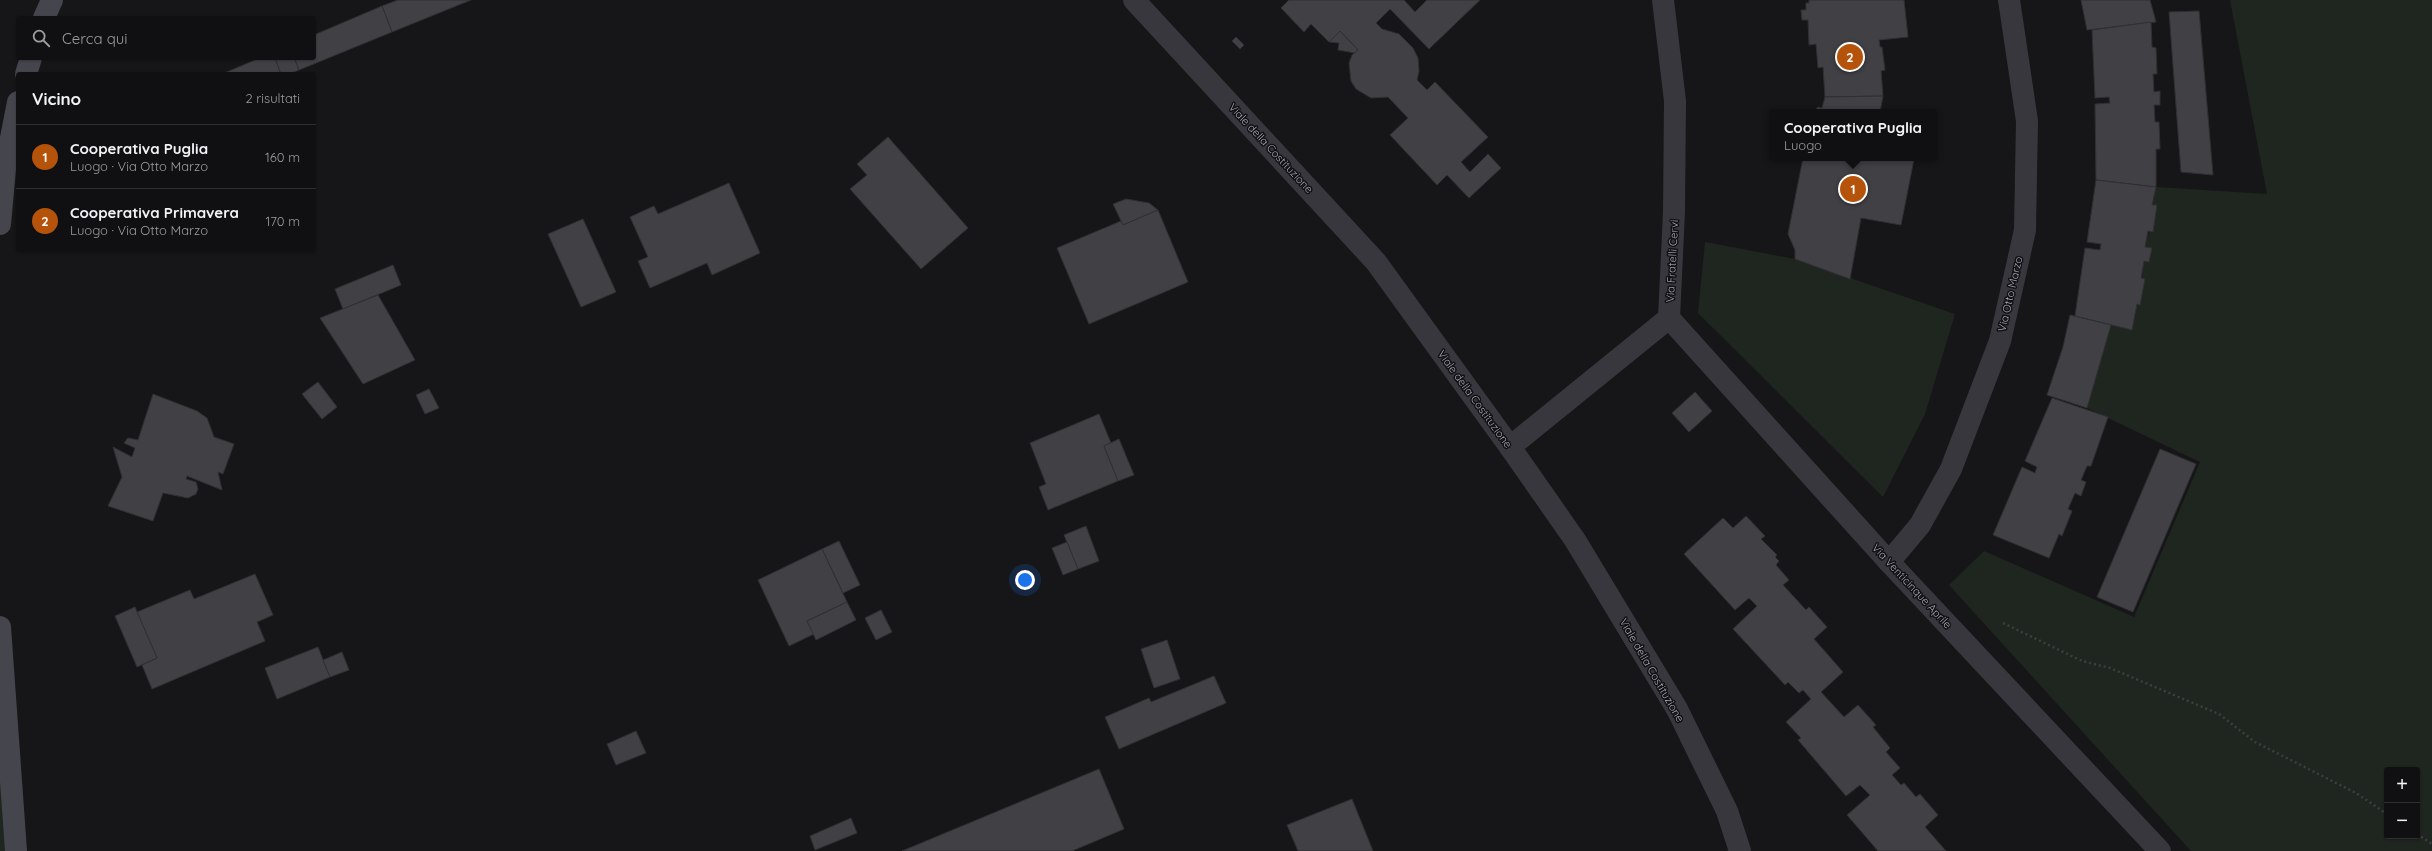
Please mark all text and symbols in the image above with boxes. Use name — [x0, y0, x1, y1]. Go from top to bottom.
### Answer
search box — [16, 16, 316, 60]
icon: search — [30, 27, 52, 49]
text: Cerca qui — [62, 29, 128, 48]
pin: 2 — [1837, 42, 1863, 72]
text: Vicino — [32, 88, 81, 109]
text: 2 risultati — [246, 90, 300, 106]
street label: Viale della Costituzione — [1226, 100, 1316, 196]
popup — [1769, 109, 1937, 161]
text: Cooperativa Puglia — [1784, 118, 1922, 137]
text: Luogo — [1784, 137, 1822, 153]
text: Cooperativa Puglia — [70, 139, 208, 158]
text: 1 — [42, 149, 48, 165]
text: 160 m — [265, 149, 300, 165]
text: Luogo · Via Otto Marzo — [70, 158, 208, 174]
pin: 1 — [1840, 174, 1866, 204]
text: Cooperativa Primavera — [70, 203, 239, 222]
text: 2 — [41, 213, 49, 229]
text: 170 m — [265, 213, 300, 229]
street label: Via Fratelli Cervi — [1663, 219, 1681, 303]
text: Luogo · Via Otto Marzo — [70, 222, 208, 238]
street label: Via Otto Marzo — [1995, 255, 2026, 333]
street label: Viale della Costituzione — [1435, 347, 1515, 451]
street label: Via Venticinque Aprile — [1869, 541, 1955, 631]
your location — [1015, 570, 1035, 590]
street label: Viale della Costituzione — [1617, 616, 1687, 724]
map controls — [2384, 767, 2420, 839]
button: + — [2384, 767, 2420, 803]
button: − — [2384, 803, 2420, 839]

